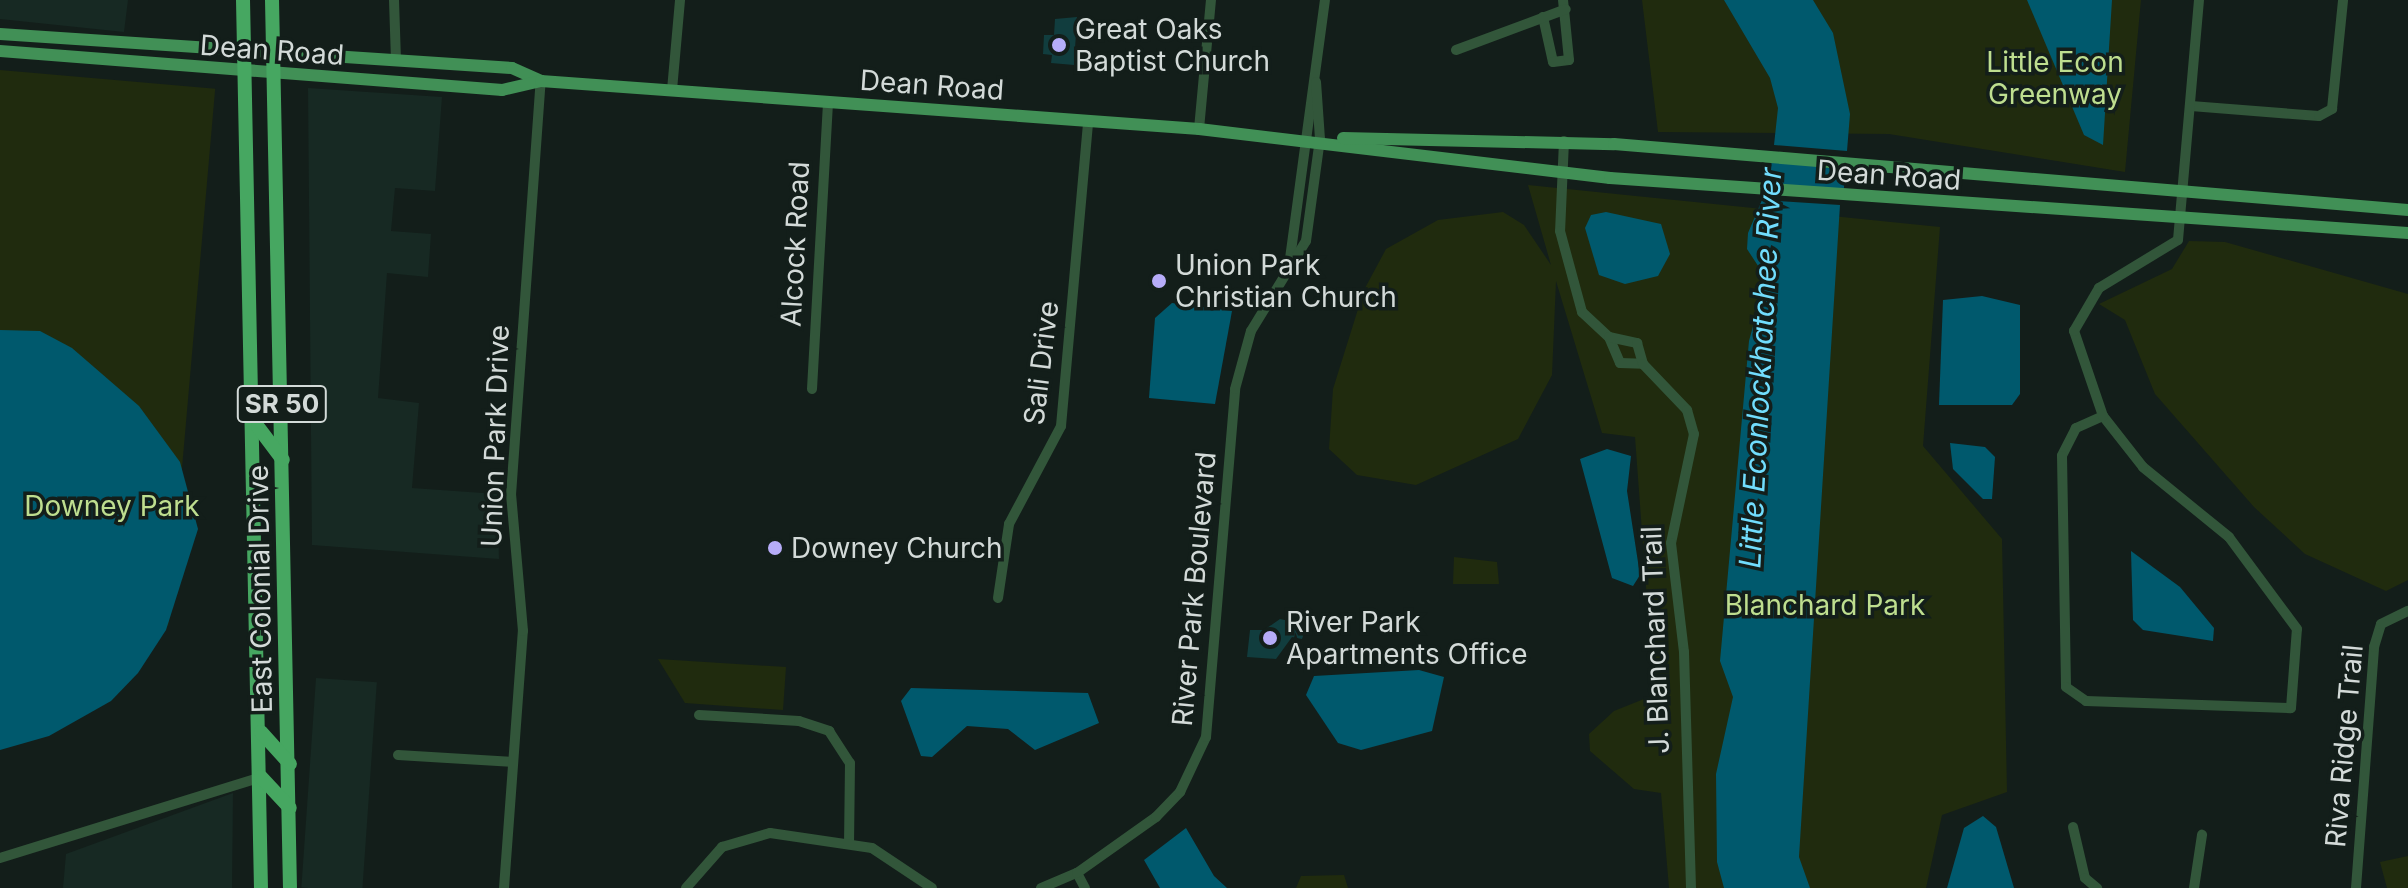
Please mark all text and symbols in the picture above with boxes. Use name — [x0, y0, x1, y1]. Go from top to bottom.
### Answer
place label: Great Oaks Baptist Church — [1075, 12, 1270, 78]
street label: Dean Road — [199, 28, 345, 72]
marker: Great Oaks Baptist Church — [1050, 36, 1068, 54]
park label: Little Econ Greenway — [1986, 45, 2124, 111]
street label: Dean Road — [859, 63, 1005, 107]
street label: Dean Road — [1816, 153, 1962, 197]
street label: Alcock Road — [774, 160, 816, 328]
water label: Little Econlockhatchee River — [1732, 167, 1788, 569]
place label: Union Park Christian Church — [1175, 248, 1397, 314]
marker: Union Park Christian Church — [1150, 272, 1168, 290]
street label: Sali Drive — [1017, 299, 1065, 427]
street label: Union Park Drive — [474, 324, 516, 548]
road number: SR 50 — [236, 382, 328, 426]
street label: River Park Boulevard — [1165, 450, 1223, 728]
street label: East Colonial Drive — [241, 465, 279, 713]
park label: Downey Park — [24, 489, 200, 523]
street label: J. Blanchard Trail — [1634, 525, 1676, 755]
place label: Downey Church — [791, 531, 1003, 565]
marker: Downey Church — [766, 539, 784, 557]
park label: Blanchard Park — [1725, 588, 1925, 622]
place label: River Park Apartments Office — [1286, 605, 1528, 671]
marker: River Park Apartments Office — [1261, 629, 1279, 647]
street label: Riva Ridge Trail — [2318, 643, 2370, 849]

